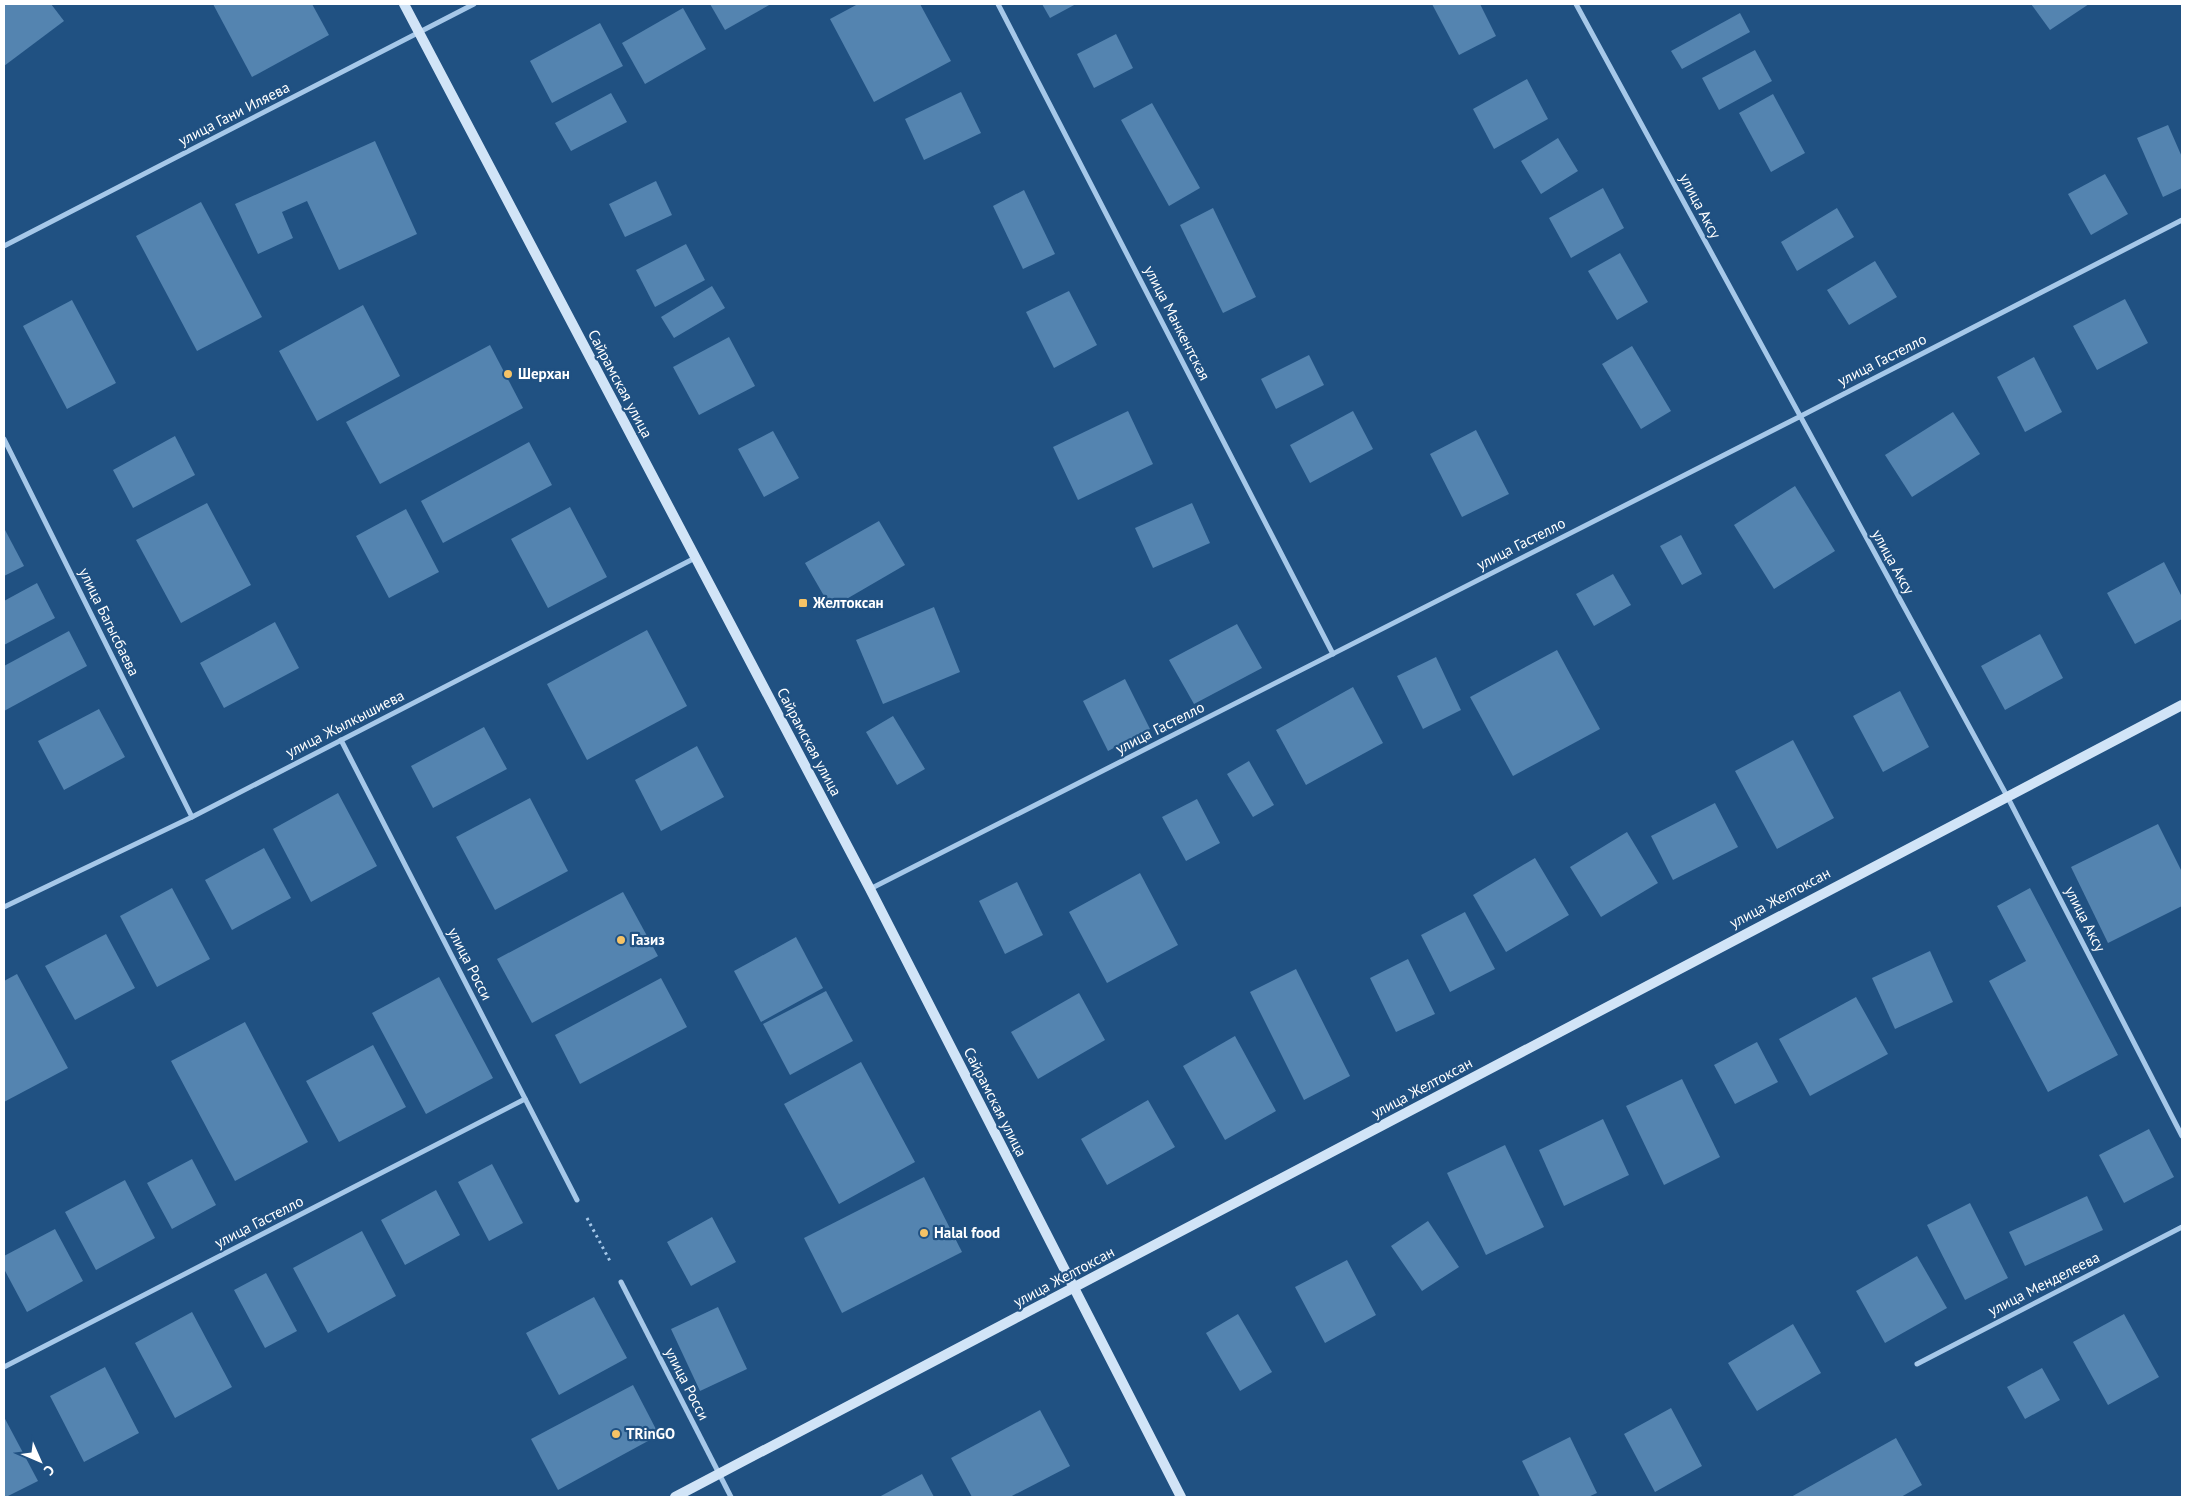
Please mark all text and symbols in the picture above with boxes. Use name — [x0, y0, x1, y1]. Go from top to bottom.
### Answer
street label: улица Гани Иляева — [175, 77, 293, 150]
street label: улица Аксу — [1675, 170, 1726, 242]
street label: улица Манкентская — [1140, 262, 1215, 383]
street label: Сайрамская улица — [584, 326, 657, 441]
street label: улица Гастелло — [1834, 329, 1929, 390]
place label: Шерхан — [518, 364, 570, 383]
marker: Шерхан — [502, 368, 514, 380]
street label: улица Гастелло — [1473, 513, 1568, 574]
street label: улица Аксу — [1868, 526, 1919, 597]
street label: улица Багысбаева — [75, 565, 144, 679]
place label: Желтоксан — [812, 593, 884, 612]
marker: Желтоксан — [797, 597, 809, 609]
street label: Сайрамская улица — [773, 684, 846, 799]
street label: улица Жылкышиева — [282, 685, 407, 762]
street label: улица Гастелло — [1112, 697, 1207, 758]
street label: улица Желтоксан — [1726, 863, 1834, 932]
street label: улица Аксу — [2061, 883, 2110, 955]
street label: улица Росси — [444, 924, 497, 1003]
place label: Газиз — [631, 930, 665, 949]
marker: Газиз — [615, 934, 627, 946]
street label: Сайрамская улица — [960, 1044, 1031, 1160]
street label: улица Желтоксан — [1368, 1053, 1476, 1122]
street label: улица Гастелло — [211, 1191, 306, 1252]
place label: Halal food — [934, 1223, 1000, 1242]
marker: Halal food — [918, 1227, 930, 1239]
street label: улица Желтоксан — [1010, 1242, 1118, 1311]
street label: улица Менделеева — [1985, 1247, 2103, 1320]
street label: улица Росси — [661, 1344, 714, 1423]
place label: TRinGO — [626, 1424, 675, 1443]
marker: TRinGO — [610, 1428, 622, 1440]
north arrow — [15, 1436, 65, 1486]
text: С — [40, 1461, 58, 1479]

